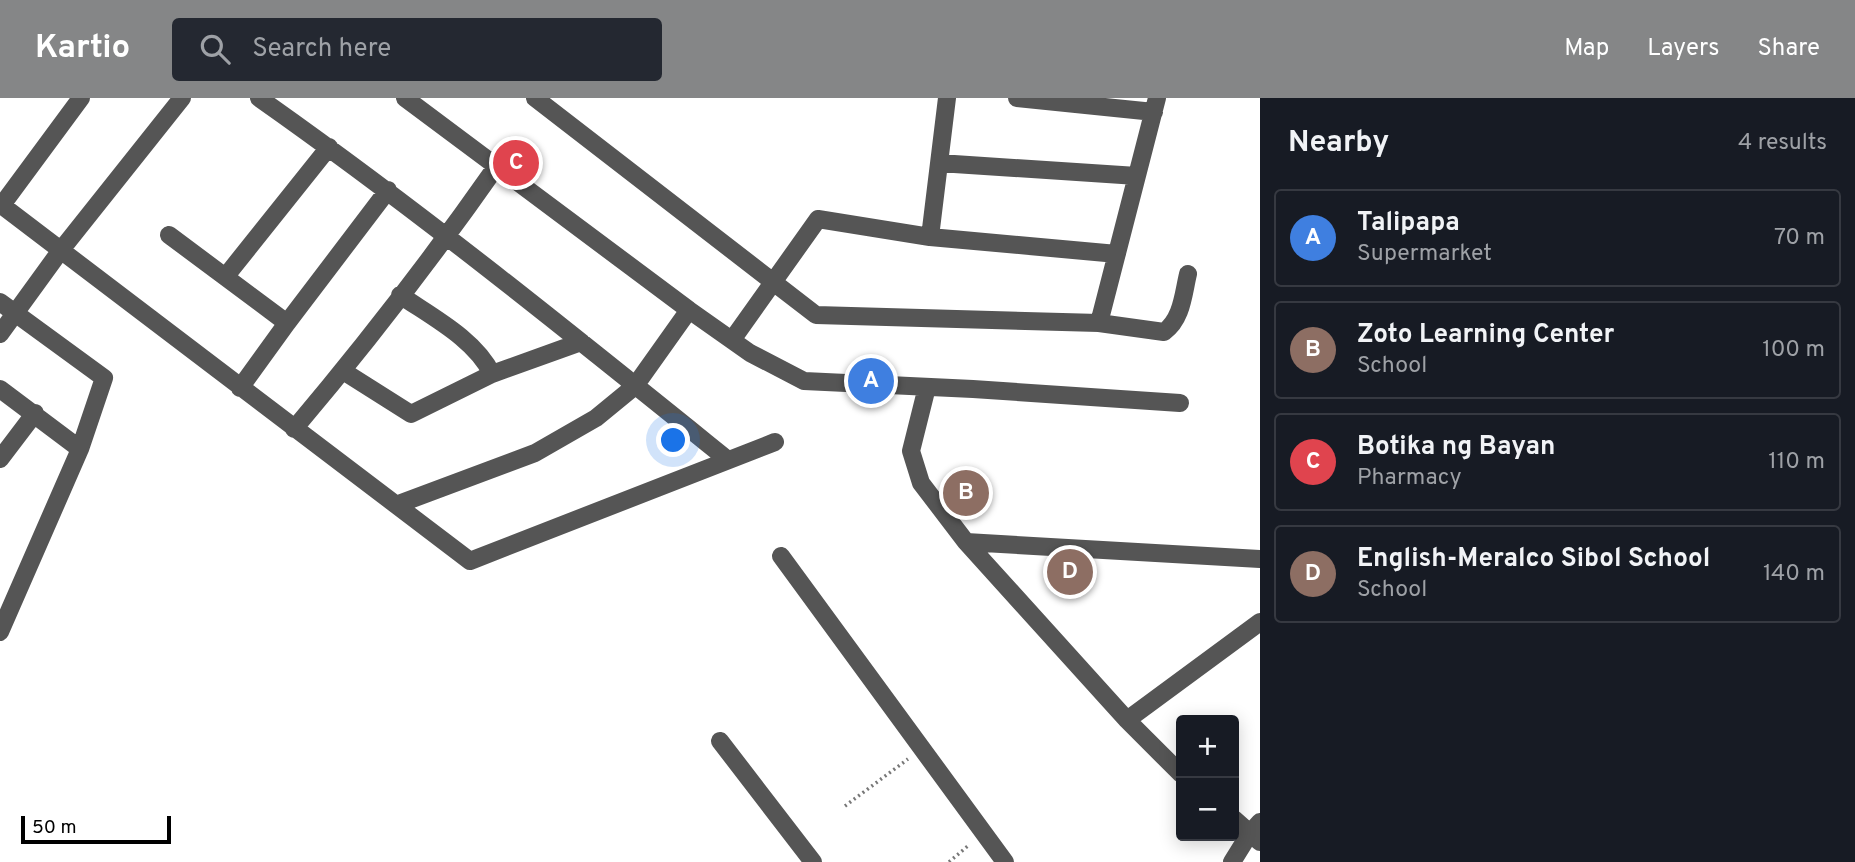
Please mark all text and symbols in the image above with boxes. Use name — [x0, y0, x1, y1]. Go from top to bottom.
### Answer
search box — [172, 18, 662, 81]
text: Kartio — [35, 28, 130, 70]
icon: search — [196, 30, 234, 68]
text: Search here — [252, 33, 391, 66]
text: Map — [1564, 34, 1609, 64]
text: Layers — [1647, 34, 1719, 64]
text: Share — [1757, 34, 1820, 64]
text: Nearby — [1288, 125, 1389, 162]
text: 4 results — [1738, 129, 1827, 158]
pin: C — [493, 137, 539, 189]
text: Talipapa — [1357, 207, 1460, 240]
text: A — [1305, 224, 1321, 253]
text: 70 m — [1774, 224, 1825, 253]
text: Supermarket — [1357, 240, 1492, 269]
text: Zoto Learning Center — [1357, 319, 1614, 352]
text: B — [1305, 336, 1321, 365]
text: 100 m — [1762, 336, 1825, 365]
text: School — [1357, 352, 1427, 381]
pin: A — [848, 355, 894, 407]
your location — [656, 423, 690, 457]
text: Botika ng Bayan — [1357, 431, 1555, 464]
text: C — [1306, 448, 1320, 477]
text: 110 m — [1768, 448, 1825, 477]
text: Pharmacy — [1357, 464, 1462, 493]
pin: B — [943, 467, 989, 519]
text: English-Meralco Sibol School — [1357, 543, 1710, 576]
pin: D — [1047, 546, 1093, 598]
text: D — [1305, 560, 1321, 589]
text: 140 m — [1763, 560, 1825, 589]
text: School — [1357, 576, 1427, 605]
map controls — [1176, 715, 1239, 841]
button: + — [1176, 715, 1239, 778]
button: − — [1176, 778, 1239, 841]
scale bar — [21, 813, 172, 845]
text: 50 m — [32, 816, 77, 840]

